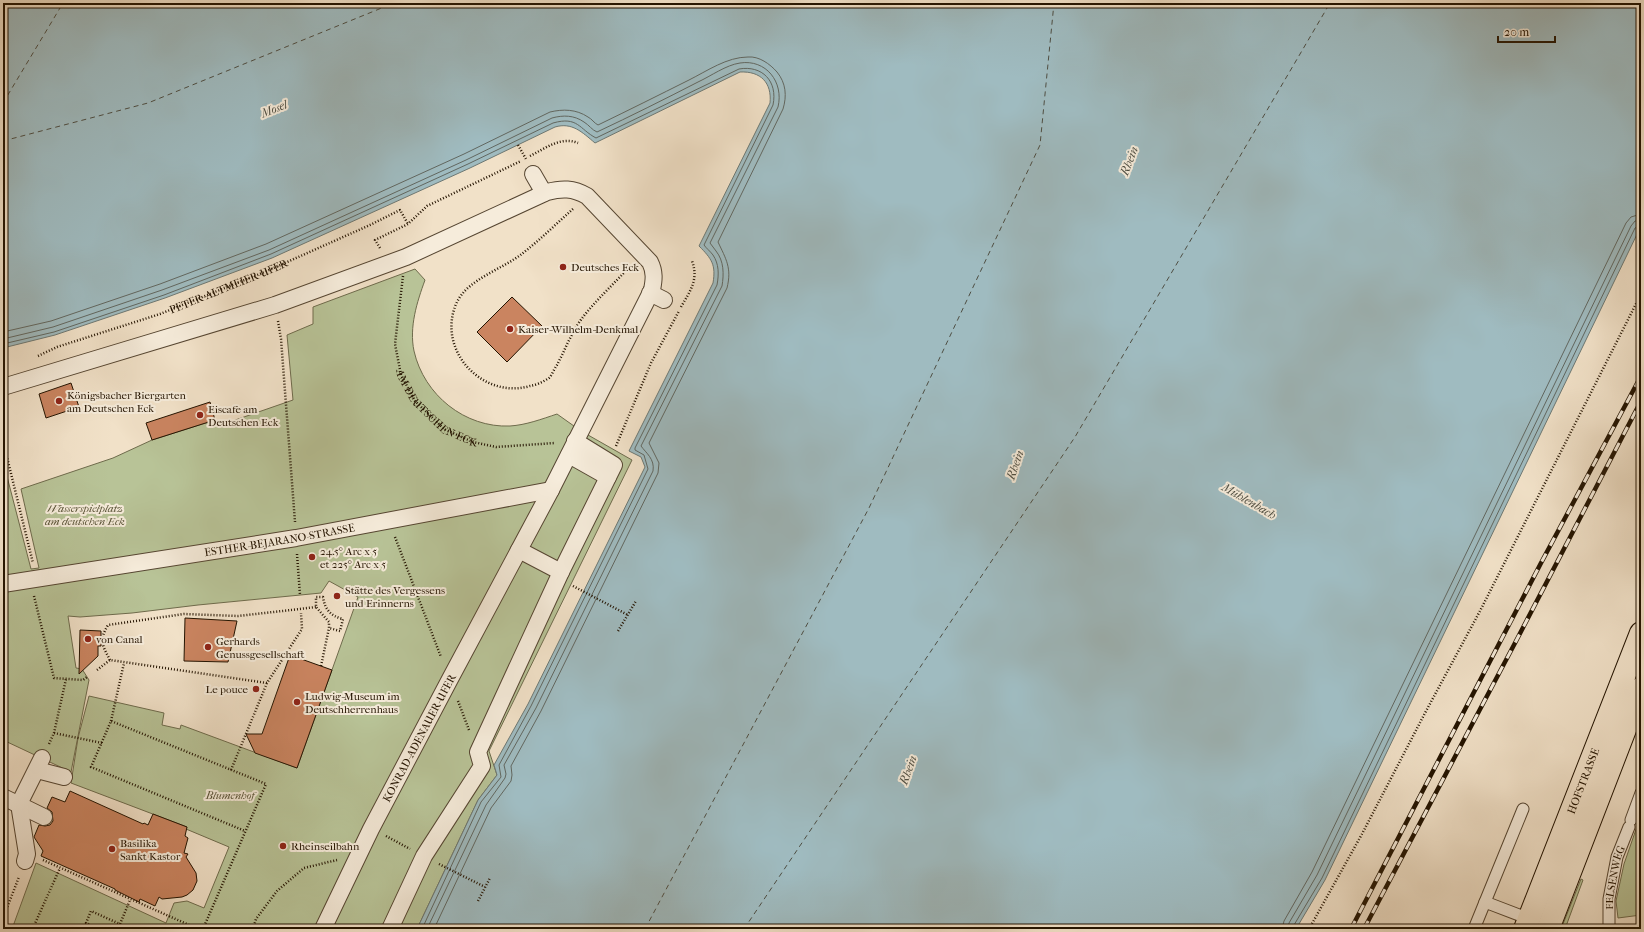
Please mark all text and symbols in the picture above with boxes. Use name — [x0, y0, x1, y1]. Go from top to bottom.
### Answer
scale bar — [1498, 18, 1555, 44]
text: 20 m — [1504, 25, 1529, 39]
water label: Mosel — [258, 97, 291, 121]
water label: Rhein — [1117, 144, 1141, 178]
street label: PETER-ALTMEIER-UFER — [167, 256, 291, 317]
place label: Deutsches Eck — [571, 261, 639, 274]
marker: Deutsches Eck — [558, 262, 568, 272]
place label: Kaiser-Wilhelm-Denkmal — [518, 323, 638, 336]
marker: Kaiser-Wilhelm-Denkmal — [505, 324, 515, 334]
street label: AM DEUTSCHEN ECK — [393, 367, 479, 450]
place label: Königsbacher Biergarten am Deutschen Eck — [67, 389, 187, 415]
marker: Königsbacher Biergarten am Deutschen Eck — [54, 396, 64, 406]
place label: Eiscafe am Deutschen Eck — [208, 403, 279, 429]
marker: Eiscafe am Deutschen Eck — [195, 410, 205, 420]
water label: Rhein — [1003, 448, 1027, 482]
water label: Mühlenbach — [1219, 479, 1279, 522]
park label: Wasserspielplatz am deutschen Eck — [45, 502, 125, 528]
street label: ESTHER-BEJARANO-STRASSE — [203, 521, 356, 559]
place label: 24.5° Arc x 5 et 225° Arc x 5 — [320, 545, 386, 571]
marker: 24.5° Arc x 5 et 225° Arc x 5 — [307, 552, 317, 562]
place label: Stätte des Vergessens und Erinnerns — [344, 584, 445, 610]
marker: Stätte des Vergessens und Erinnerns — [332, 591, 342, 601]
place label: von Canal — [96, 633, 143, 646]
marker: von Canal — [83, 634, 93, 644]
place label: Gerhards Genussgesellschaft — [216, 635, 304, 661]
marker: Gerhards Genussgesellschaft — [203, 642, 213, 652]
street label: KONRAD-ADENAUER-UFER — [380, 671, 459, 804]
place label: Le pouce — [206, 683, 249, 696]
marker: Le pouce — [251, 684, 261, 694]
place label: Ludwig-Museum im Deutschherrenhaus — [305, 690, 400, 716]
marker: Ludwig-Museum im Deutschherrenhaus — [292, 697, 302, 707]
street label: HOFSTRASSE — [1565, 746, 1602, 816]
water label: Rhein — [896, 753, 920, 787]
park label: Blumenhof — [205, 789, 257, 802]
place label: Basilika Sankt Kastor — [120, 837, 181, 863]
place label: Rheinseilbahn — [291, 840, 360, 853]
marker: Rheinseilbahn — [278, 841, 288, 851]
marker: Basilika Sankt Kastor — [107, 844, 117, 854]
street label: FELSENWEG — [1603, 844, 1628, 910]

